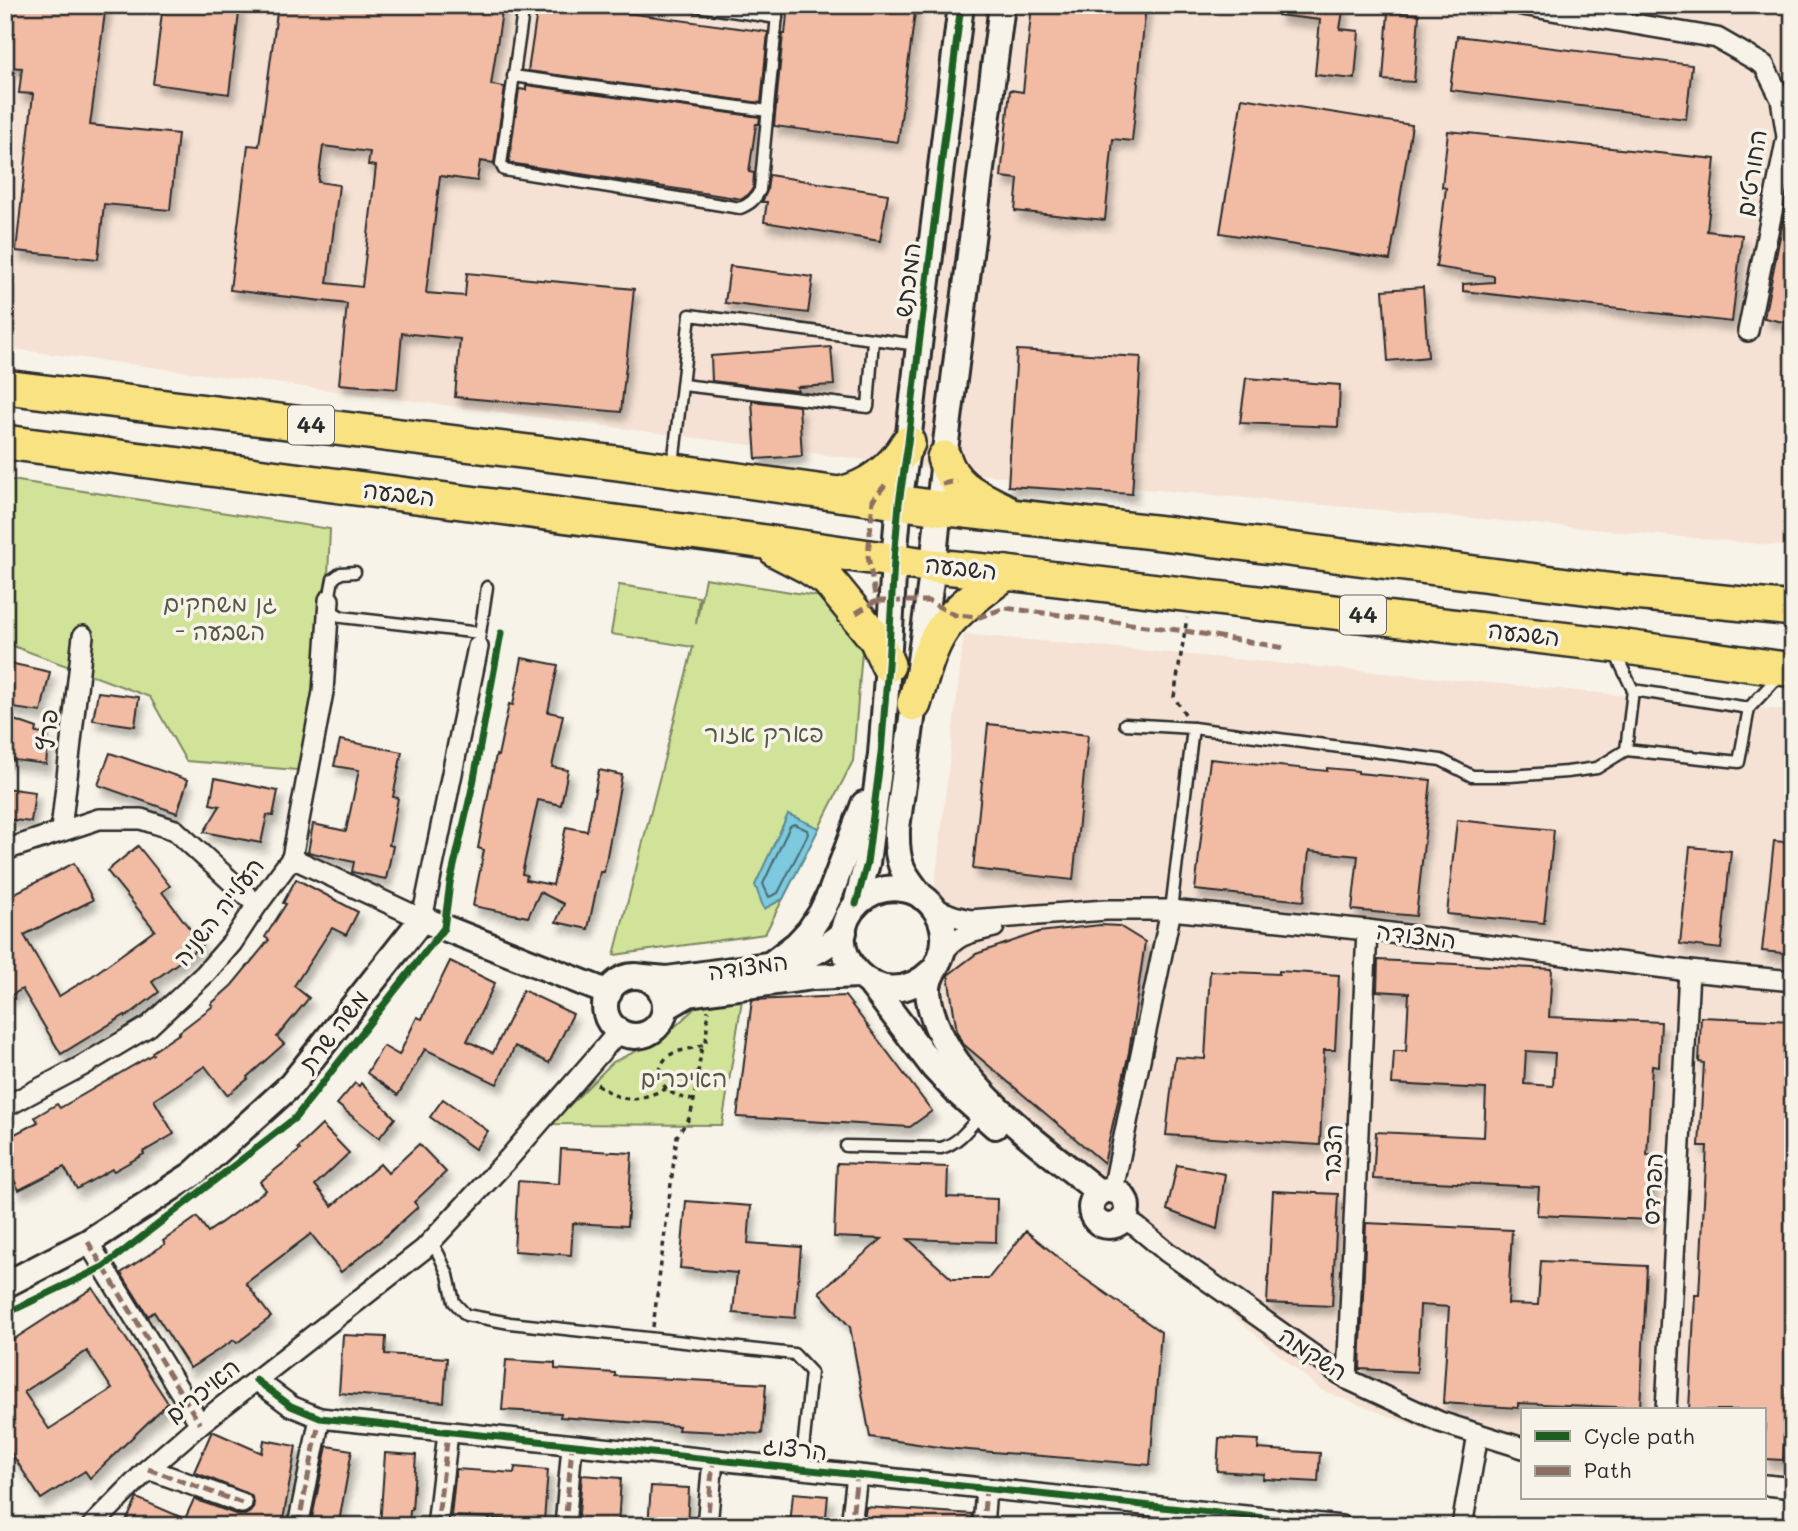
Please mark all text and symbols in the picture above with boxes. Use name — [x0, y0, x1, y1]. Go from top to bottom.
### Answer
street label: החורטים — [1728, 127, 1773, 219]
street label: המכתש — [887, 240, 926, 319]
road number: 44 — [288, 406, 334, 444]
street label: השבעה — [361, 473, 437, 512]
street label: השבעה — [924, 547, 999, 586]
park label: גן משחקים - השבעה — [163, 587, 277, 646]
road number: 44 — [1340, 596, 1386, 635]
street label: השבעה — [1486, 613, 1562, 652]
street label: פרץ — [29, 708, 64, 752]
park label: פארק אזור — [704, 717, 824, 748]
street label: העלייה השניה — [166, 850, 270, 972]
street label: המצודה — [1374, 914, 1458, 955]
street label: המצודה — [706, 945, 790, 986]
street label: משה שרת — [290, 983, 375, 1079]
park label: האיכרים — [641, 1062, 727, 1093]
street label: הצבר — [1315, 1123, 1348, 1183]
street label: הפרדס — [1634, 1152, 1669, 1226]
street label: השקמה — [1274, 1319, 1354, 1387]
street label: האיכרים — [159, 1350, 246, 1429]
legend — [1521, 1408, 1766, 1500]
text: Cycle path — [1584, 1422, 1694, 1449]
street label: הרצוג — [761, 1429, 829, 1466]
text: Path — [1584, 1456, 1631, 1483]

